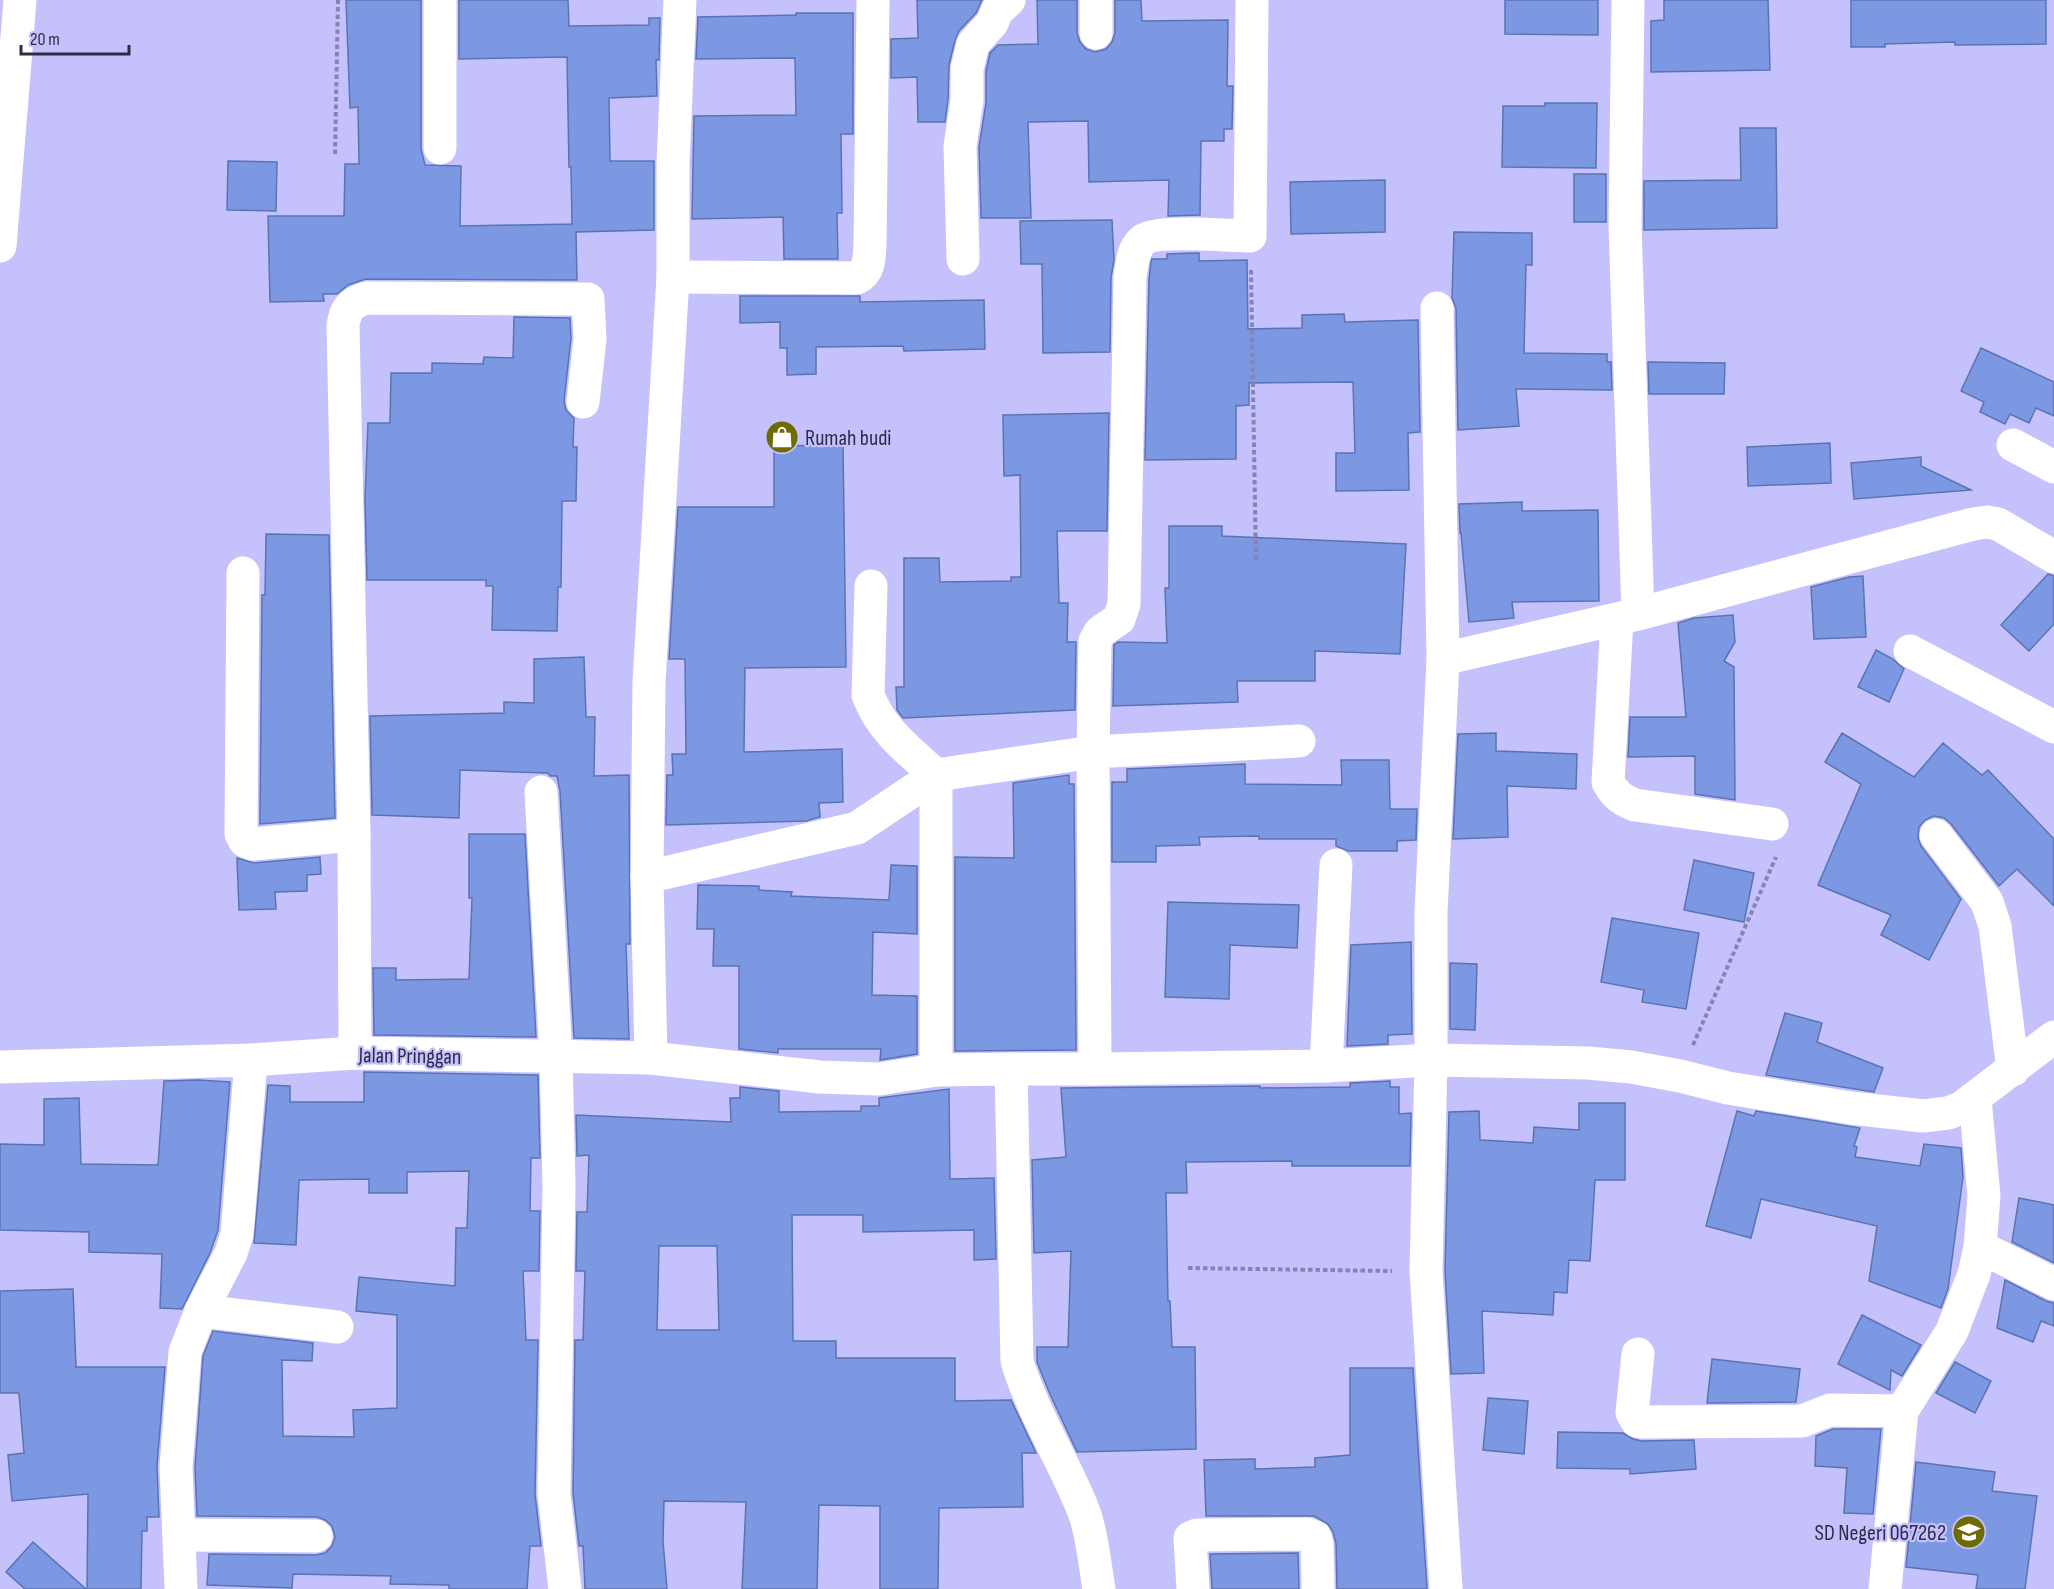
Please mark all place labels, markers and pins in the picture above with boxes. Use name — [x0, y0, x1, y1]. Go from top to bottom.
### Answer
shop icon: Rumah budi — [764, 419, 800, 455]
place label: Rumah budi — [805, 425, 891, 452]
school or university icon: SD Negeri 067262 — [1951, 1514, 1987, 1550]
place label: SD Negeri 067262 — [1815, 1520, 1946, 1547]

